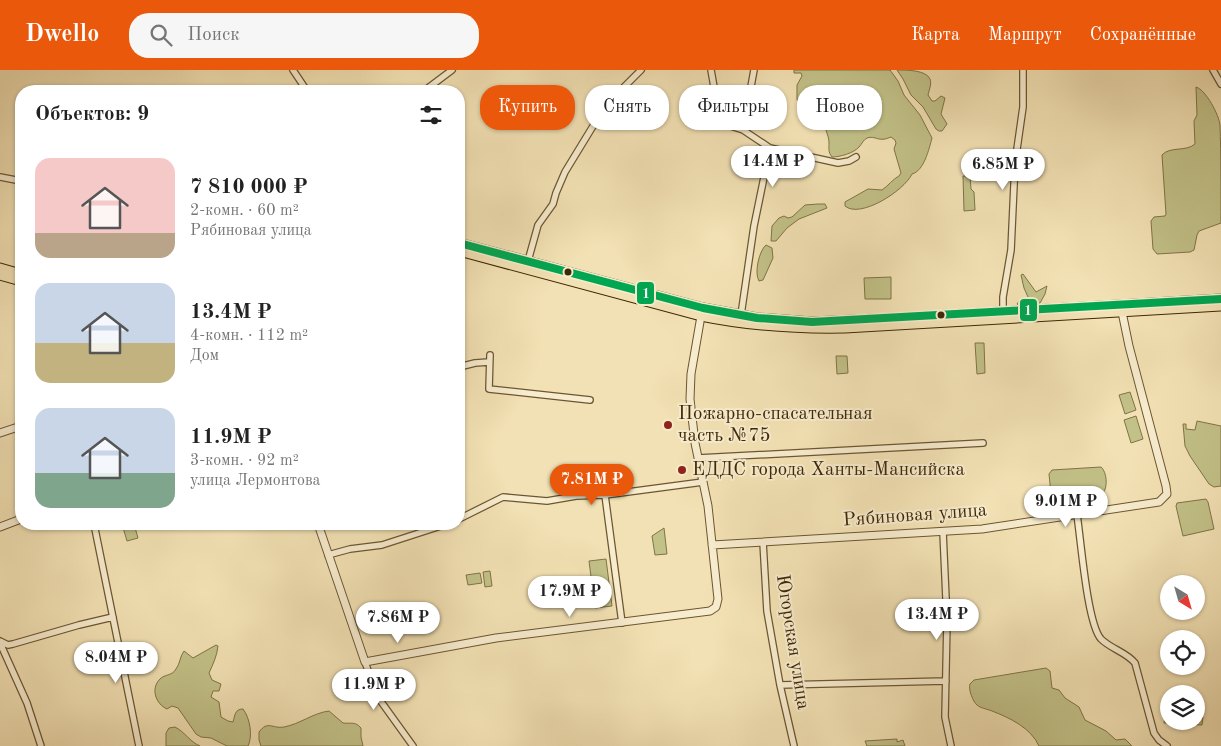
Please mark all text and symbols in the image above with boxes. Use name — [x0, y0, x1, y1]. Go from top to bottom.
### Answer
search box — [129, 13, 479, 58]
icon: search — [147, 21, 175, 49]
text: Dwello — [25, 23, 99, 47]
text: Поиск — [187, 26, 240, 45]
text: Карта — [911, 26, 960, 44]
text: Маршрут — [988, 26, 1062, 44]
text: Сохранённые — [1090, 26, 1196, 44]
chip: Купить — [480, 85, 575, 130]
chip: Снять — [585, 85, 669, 130]
chip: Фильтры — [679, 85, 787, 130]
chip: Новое — [797, 85, 882, 130]
icon: filters — [417, 101, 445, 129]
text: Объектов: 9 — [35, 104, 149, 125]
pin: 14.4M ₽ — [727, 146, 819, 188]
pin: 6.85M ₽ — [957, 148, 1049, 191]
text: 14.4M ₽ — [742, 154, 804, 170]
text: 6.85M ₽ — [972, 157, 1034, 173]
text: 7 810 000 ₽ — [190, 177, 308, 198]
icon: home — [75, 178, 135, 238]
text: 2-комн. · 60 m² — [190, 203, 299, 219]
text: Рябиновая улица — [190, 223, 312, 239]
unlabelled marker — [563, 267, 573, 277]
line badge: 1 — [636, 281, 655, 305]
text: 1 — [642, 287, 650, 301]
line badge: 1 — [1019, 298, 1038, 322]
text: 13.4M ₽ — [190, 302, 272, 323]
icon: home — [75, 303, 135, 363]
text: 1 — [1024, 304, 1032, 318]
unlabelled marker — [936, 310, 946, 320]
text: 4-комн. · 112 m² — [190, 328, 308, 344]
text: Дом — [190, 348, 219, 364]
place label: Пожарно-спасательная часть №75 — [678, 405, 873, 446]
marker: Пожарно-спасательная часть №75 — [662, 419, 674, 431]
text: 11.9M ₽ — [190, 427, 272, 448]
icon: home — [75, 428, 135, 488]
text: 3-комн. · 92 m² — [190, 453, 299, 469]
place label: ЕДДС города Ханты-Мансийска — [692, 461, 966, 480]
pin: 7.81M ₽ — [546, 464, 638, 506]
marker: ЕДДС города Ханты-Мансийска — [676, 464, 688, 476]
text: 7.81M ₽ — [561, 472, 623, 488]
text: улица Лермонтова — [190, 473, 321, 489]
pin: 9.01M ₽ — [1020, 486, 1112, 528]
text: 9.01M ₽ — [1035, 494, 1097, 510]
street label: Рябиновая улица — [842, 501, 988, 531]
street label: Югорская улица — [772, 573, 812, 712]
north arrow — [1160, 575, 1205, 620]
map controls — [1160, 575, 1205, 730]
pin: 17.9M ₽ — [524, 576, 616, 618]
text: 17.9M ₽ — [539, 584, 601, 600]
pin: 13.4M ₽ — [891, 598, 983, 641]
pin: 7.86M ₽ — [352, 602, 444, 644]
text: 13.4M ₽ — [906, 607, 968, 623]
text: 7.86M ₽ — [367, 610, 429, 626]
button: locate — [1160, 630, 1205, 675]
pin: 8.04M ₽ — [70, 642, 162, 684]
text: 8.04M ₽ — [85, 650, 147, 666]
pin: 11.9M ₽ — [328, 668, 420, 711]
text: 11.9M ₽ — [343, 677, 405, 693]
button: layers — [1160, 685, 1205, 730]

